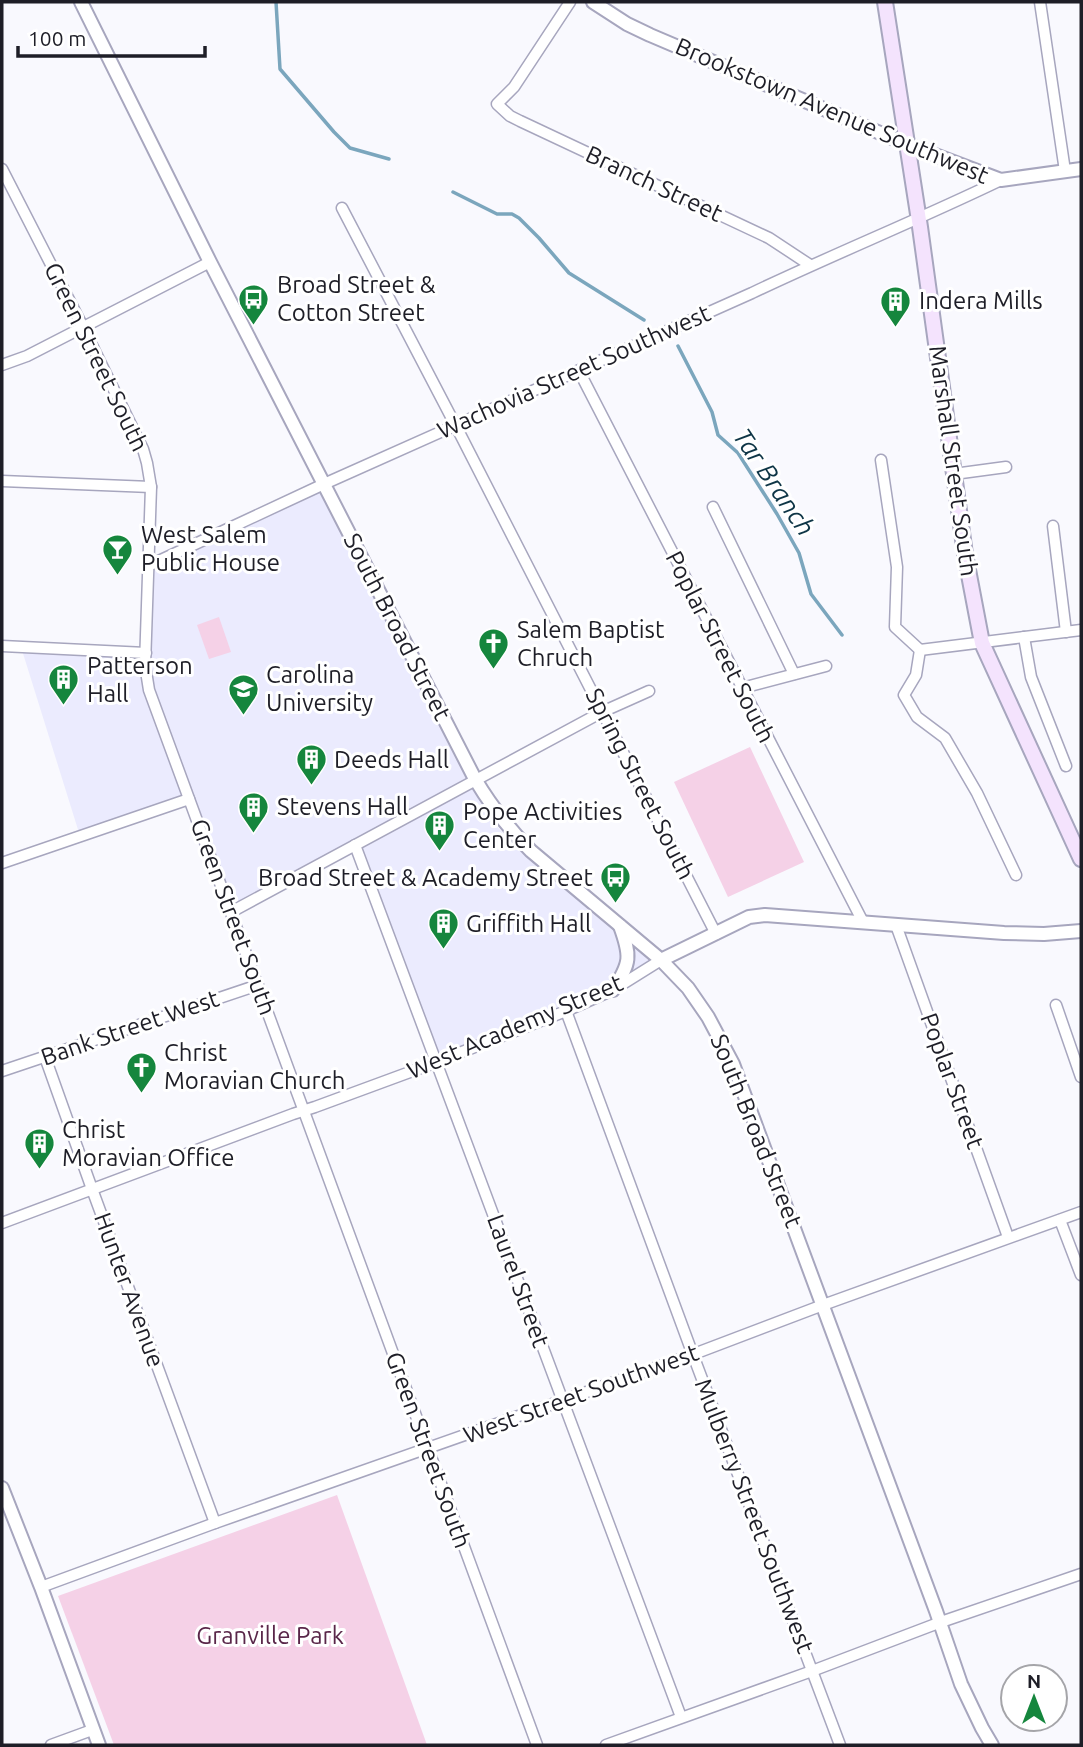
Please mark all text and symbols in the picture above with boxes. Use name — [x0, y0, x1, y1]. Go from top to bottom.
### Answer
scale bar — [18, 14, 205, 58]
text: 100 m — [28, 26, 86, 50]
street label: Brookstown Avenue Southwest — [672, 32, 993, 189]
street label: Branch Street — [582, 140, 727, 227]
street label: Green Street South — [39, 258, 154, 456]
place label: Broad Street & Cotton Street — [277, 271, 436, 326]
bus stop icon: Broad Street & Cotton Street — [237, 282, 271, 326]
building icon: Indera Mills — [879, 284, 913, 328]
place label: Indera Mills — [919, 287, 1043, 314]
street label: Wachovia Street Southwest — [433, 299, 715, 444]
street label: Marshall Street South — [924, 344, 983, 578]
water label: Tar Branch — [728, 423, 821, 541]
place label: West Salem Public House — [141, 521, 280, 576]
street label: South Broad Street — [339, 529, 457, 725]
bar icon: West Salem Public House — [101, 532, 135, 576]
street label: Poplar Street South — [660, 546, 780, 747]
place label: Salem Baptist Chruch — [517, 616, 665, 671]
church icon: Salem Baptist Chruch — [477, 627, 511, 671]
place label: Patterson Hall — [87, 652, 193, 707]
place label: Carolina University — [266, 661, 374, 716]
building icon: Patterson Hall — [47, 663, 81, 707]
school or university icon: Carolina University — [226, 672, 260, 716]
street label: Spring Street South — [581, 684, 700, 884]
building icon: Deeds Hall — [294, 743, 328, 787]
place label: Deeds Hall — [334, 746, 449, 773]
building icon: Stevens Hall — [237, 790, 271, 834]
place label: Stevens Hall — [277, 793, 408, 820]
place label: Pope Activities Center — [463, 798, 622, 853]
building icon: Pope Activities Center — [423, 809, 457, 853]
street label: Green Street South — [185, 815, 281, 1019]
bus stop icon: Broad Street & Academy Street — [599, 861, 633, 905]
place label: Broad Street & Academy Street — [258, 864, 594, 891]
building icon: Griffith Hall — [426, 907, 460, 951]
place label: Griffith Hall — [466, 910, 591, 937]
street label: West Academy Street — [403, 969, 627, 1084]
street label: Bank Street West — [37, 984, 223, 1071]
street label: Poplar Street — [915, 1009, 990, 1153]
street label: South Broad Street — [705, 1030, 808, 1232]
place label: Christ Moravian Church — [164, 1039, 345, 1094]
church icon: Christ Moravian Church — [124, 1050, 158, 1094]
place label: Christ Moravian Office — [62, 1116, 234, 1171]
building icon: Christ Moravian Office — [22, 1127, 56, 1171]
street label: Hunter Avenue — [89, 1209, 170, 1371]
street label: Laurel Street — [482, 1211, 555, 1351]
street label: West Street Southwest — [460, 1338, 703, 1449]
street label: Green Street South — [380, 1348, 476, 1552]
street label: Mulberry Street Southwest — [690, 1375, 820, 1657]
park label: Granville Park — [196, 1622, 344, 1649]
north arrow — [999, 1663, 1069, 1733]
text: N — [1027, 1670, 1041, 1692]

